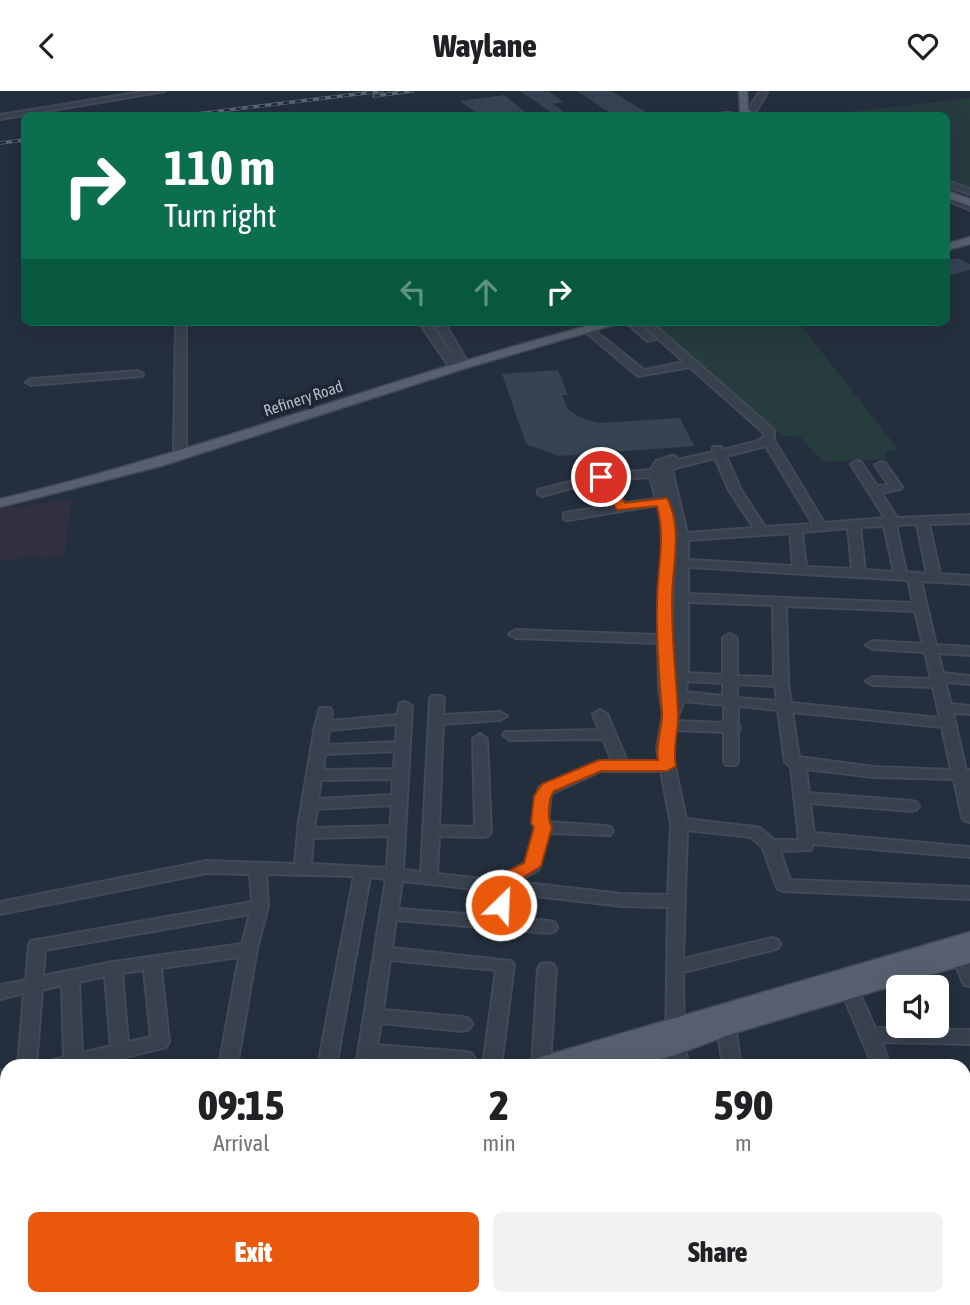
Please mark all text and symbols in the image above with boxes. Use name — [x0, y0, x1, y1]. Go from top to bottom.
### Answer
icon: back — [28, 27, 66, 65]
text: Waylane — [433, 27, 537, 64]
icon: heart — [904, 27, 942, 65]
text: 110 m — [164, 139, 275, 195]
icon: right — [49, 140, 140, 231]
text: Turn right — [164, 197, 277, 234]
icon: left — [394, 273, 432, 311]
icon: ahead — [467, 273, 505, 311]
icon: right — [540, 273, 578, 311]
street label: Refinery Road — [261, 377, 345, 420]
pin — [571, 447, 631, 507]
icon: arrive — [582, 458, 620, 496]
position arrow — [464, 868, 538, 942]
map controls — [886, 975, 949, 1038]
button: sound — [886, 975, 949, 1038]
text: 09:15 — [198, 1081, 285, 1129]
text: 2 — [489, 1081, 509, 1129]
text: 590 — [714, 1081, 773, 1129]
text: Arrival — [213, 1130, 269, 1156]
text: min — [483, 1130, 516, 1156]
text: m — [735, 1130, 752, 1156]
button: Exit — [28, 1212, 479, 1292]
button: Share — [493, 1212, 943, 1292]

